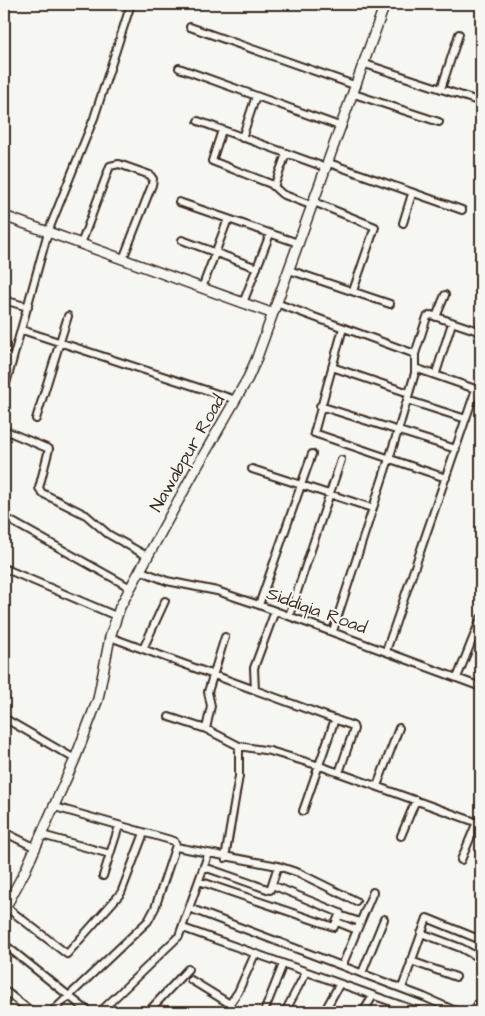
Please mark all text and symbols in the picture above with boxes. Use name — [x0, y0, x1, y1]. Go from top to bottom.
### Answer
street label: Nawabpur Road — [144, 390, 231, 517]
street label: Siddiqia Road — [263, 581, 371, 640]

